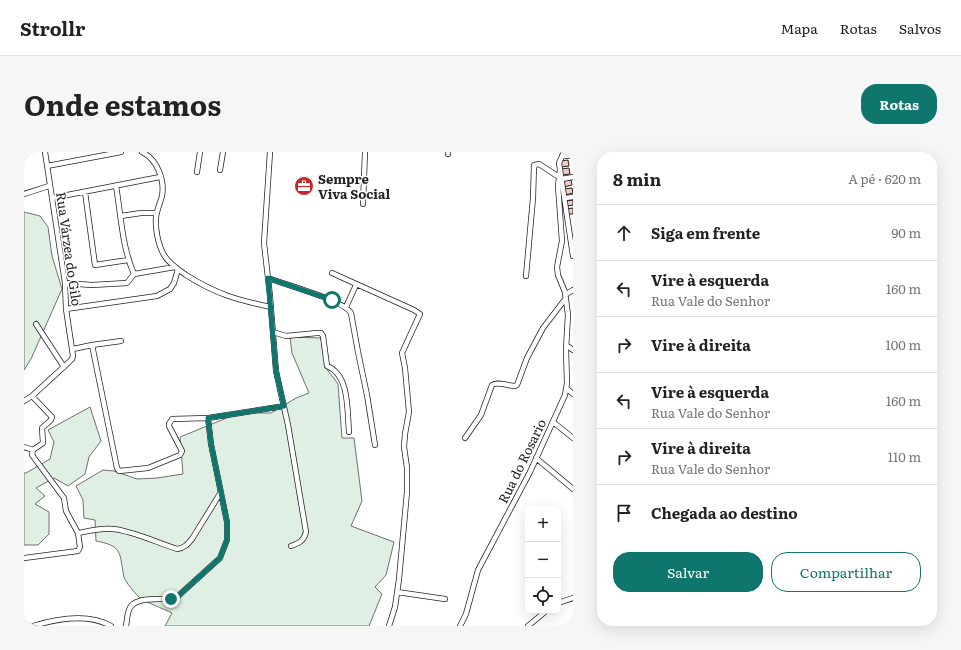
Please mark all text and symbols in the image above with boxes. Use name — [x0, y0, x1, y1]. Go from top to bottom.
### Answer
text: Strollr — [20, 14, 85, 42]
text: Mapa — [780, 18, 818, 38]
text: Rotas — [840, 18, 877, 38]
text: Salvos — [899, 18, 941, 38]
text: Onde estamos — [24, 83, 221, 125]
button: Rotas — [861, 84, 937, 124]
text: 8 min — [613, 166, 661, 191]
place label: Sempre Viva Social — [318, 169, 391, 203]
text: A pé · 620 m — [848, 169, 921, 188]
office icon: Sempre Viva Social — [293, 175, 315, 197]
street label: Rua Várzea do Gilo — [52, 191, 87, 308]
text: Siga em frente — [651, 221, 760, 244]
icon: ahead — [613, 222, 635, 244]
text: 90 m — [891, 223, 921, 242]
text: Vire à esquerda — [651, 268, 769, 291]
icon: left — [613, 278, 635, 300]
text: 160 m — [886, 279, 921, 298]
route start — [323, 291, 341, 309]
text: Rua Vale do Senhor — [651, 291, 770, 310]
text: Vire à direita — [651, 333, 751, 356]
icon: right — [613, 334, 635, 356]
text: 100 m — [885, 335, 921, 354]
text: Vire à esquerda — [651, 380, 769, 403]
icon: left — [613, 390, 635, 412]
text: 160 m — [886, 391, 921, 410]
text: Rua Vale do Senhor — [651, 403, 770, 422]
street label: Rua do Rosario — [493, 415, 550, 506]
text: Vire à direita — [651, 436, 751, 459]
icon: right — [613, 446, 635, 468]
text: 110 m — [888, 447, 921, 466]
text: Rua Vale do Senhor — [651, 459, 770, 478]
text: Chegada ao destino — [651, 501, 798, 524]
icon: arrive — [613, 502, 635, 524]
map controls — [525, 506, 561, 614]
button: + — [525, 506, 561, 542]
button: − — [525, 542, 561, 578]
button: Salvar — [613, 552, 763, 592]
button: Compartilhar — [771, 552, 921, 592]
button: locate — [525, 578, 561, 614]
route end — [162, 590, 180, 608]

